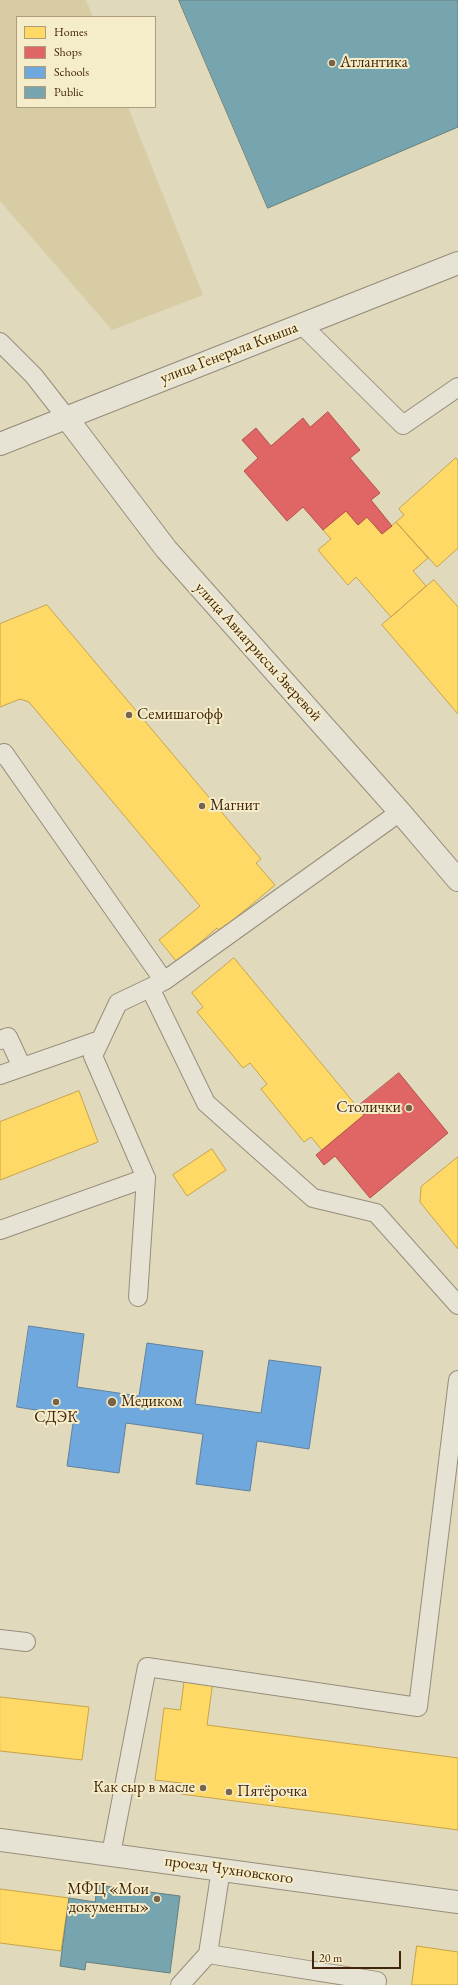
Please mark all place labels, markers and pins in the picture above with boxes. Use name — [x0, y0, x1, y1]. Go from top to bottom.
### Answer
place label: Атлантика — [340, 53, 408, 73]
marker: Атлантика — [327, 58, 337, 68]
place label: Семишагофф — [137, 705, 223, 725]
marker: Семишагофф — [124, 710, 134, 720]
place label: Магнит — [210, 796, 259, 816]
marker: Магнит — [197, 801, 207, 811]
place label: Столички — [336, 1098, 401, 1118]
marker: Столички — [404, 1103, 414, 1113]
place label: Медиком — [121, 1392, 182, 1412]
marker: Медиком — [106, 1396, 118, 1408]
marker: СДЭК — [51, 1397, 61, 1407]
place label: СДЭК — [34, 1408, 78, 1428]
place label: Как сыр в масле — [93, 1778, 195, 1798]
place label: Пятёрочка — [237, 1782, 307, 1802]
marker: Как сыр в масле — [198, 1783, 208, 1793]
marker: Пятёрочка — [224, 1787, 234, 1797]
place label: МФЦ «Мои документы» — [67, 1880, 149, 1918]
marker: МФЦ «Мои документы» — [152, 1894, 162, 1904]

